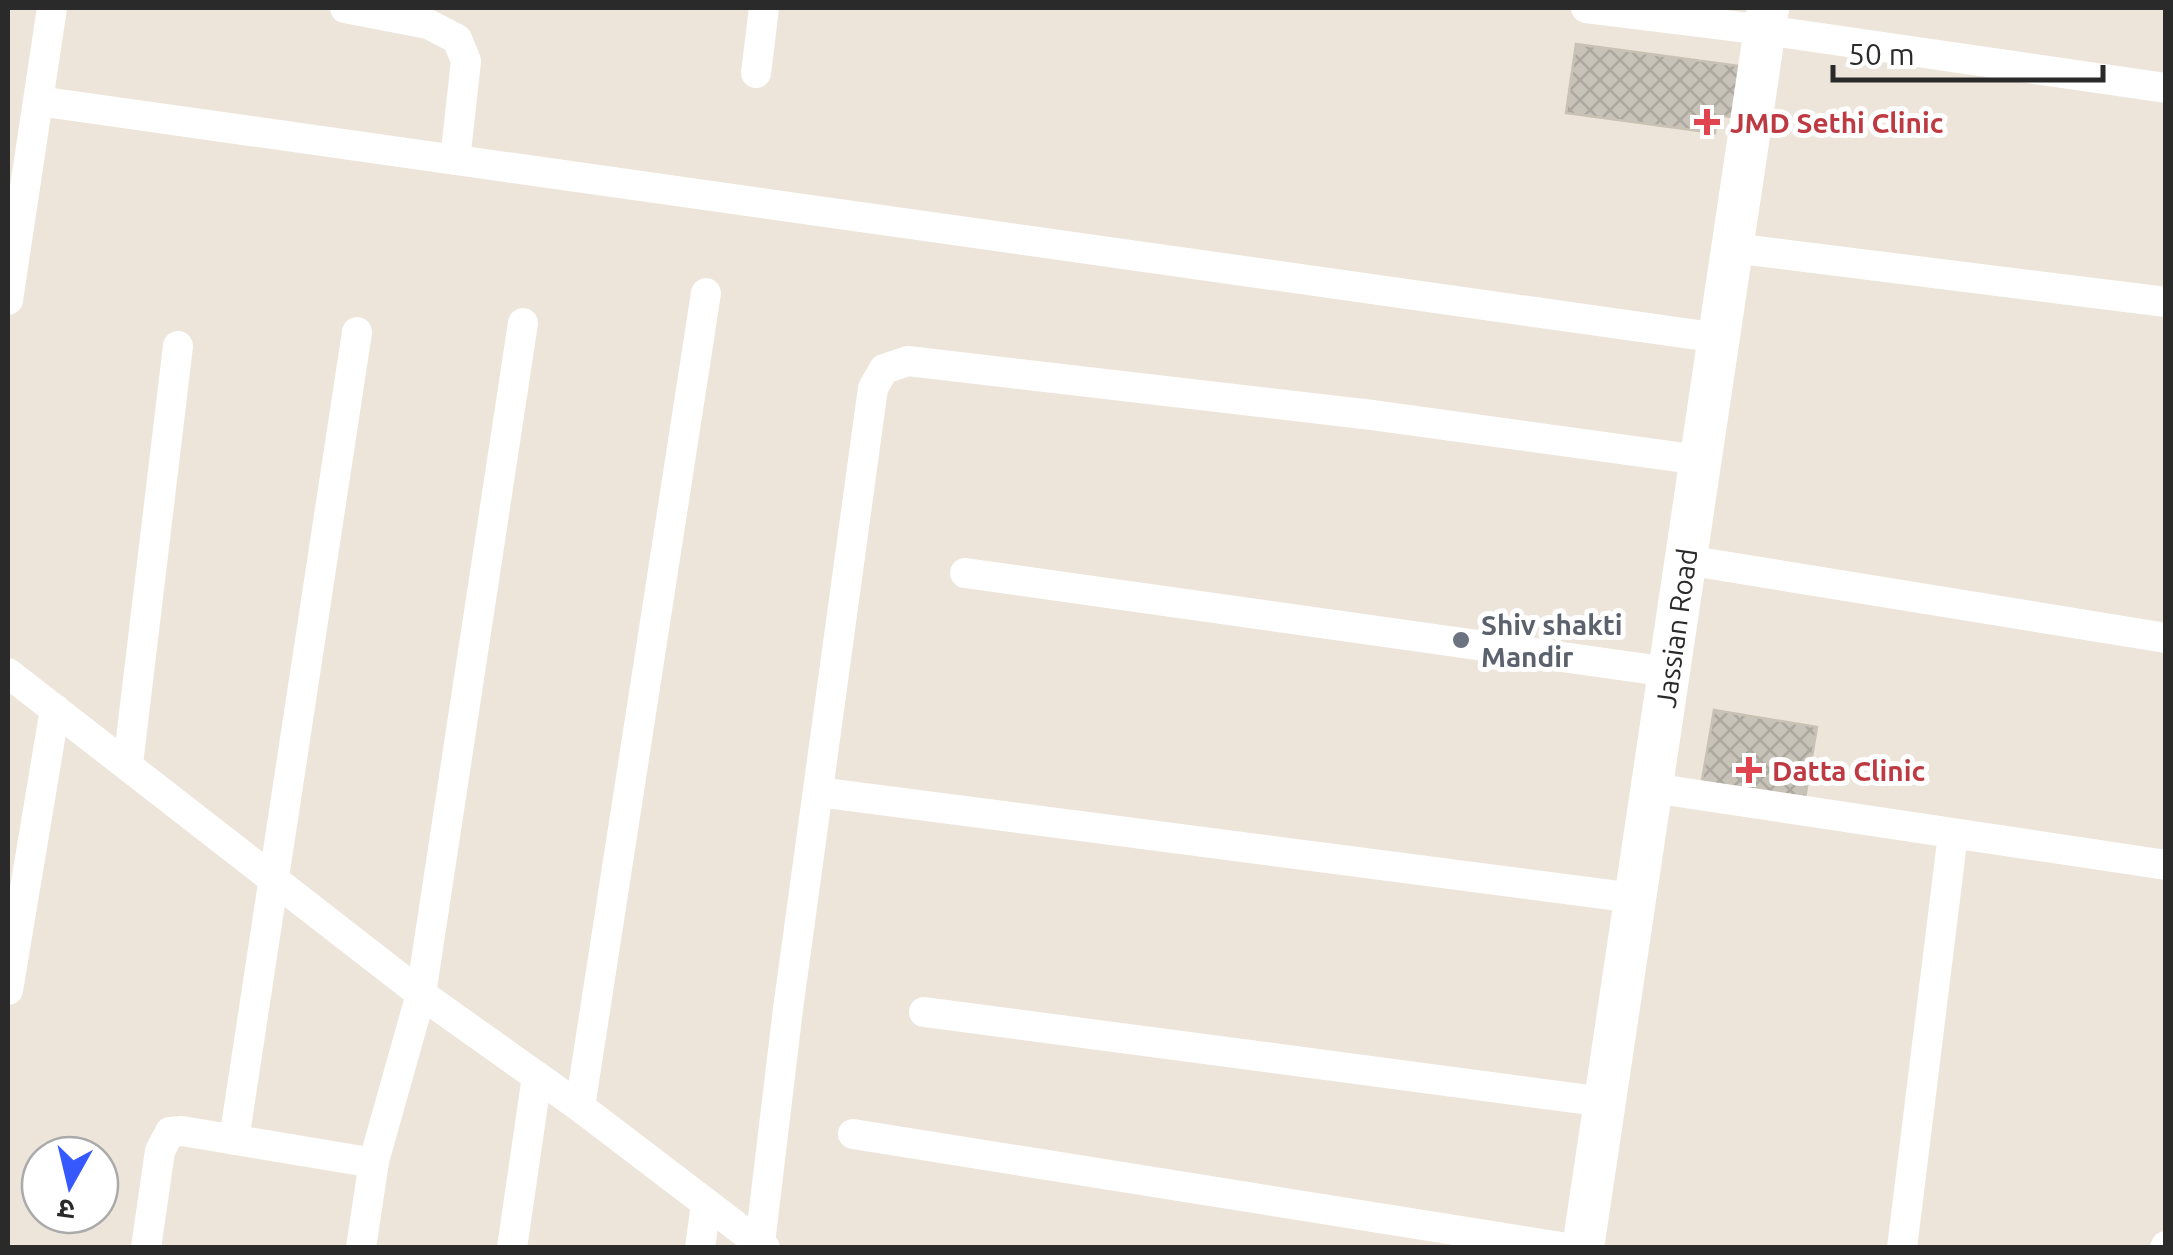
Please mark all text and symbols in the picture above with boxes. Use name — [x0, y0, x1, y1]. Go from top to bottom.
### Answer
scale bar — [1833, 20, 2103, 82]
text: 50 m — [1848, 37, 1915, 71]
place label: JMD Sethi Clinic — [1730, 107, 1944, 138]
marker: JMD Sethi Clinic — [1694, 109, 1720, 135]
street label: Jassian Road — [1649, 546, 1703, 710]
place label: Shiv shakti Mandir — [1481, 609, 1623, 672]
marker: Shiv shakti Mandir — [1450, 629, 1472, 651]
place label: Datta Clinic — [1772, 755, 1925, 786]
marker: Datta Clinic — [1736, 757, 1762, 783]
north arrow — [20, 1135, 120, 1235]
text: उ — [56, 1194, 77, 1227]

